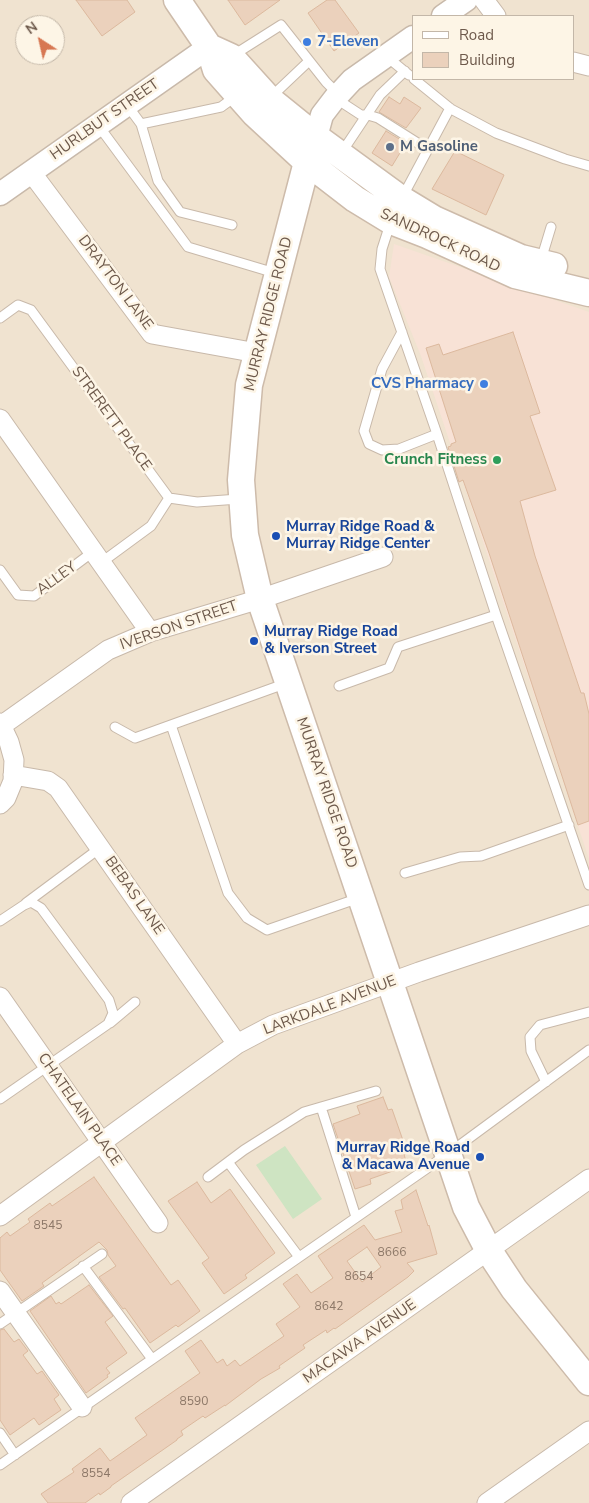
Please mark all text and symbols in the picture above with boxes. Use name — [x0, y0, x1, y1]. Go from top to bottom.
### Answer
north arrow — [15, 15, 65, 65]
legend — [412, 15, 574, 80]
text: N — [22, 17, 41, 39]
text: Road — [459, 25, 494, 45]
place label: 7-Eleven — [317, 33, 379, 51]
marker: 7-Eleven — [301, 36, 313, 48]
text: Building — [459, 50, 515, 70]
street label: HURLBUT STREET — [47, 76, 163, 164]
place label: M Gasoline — [400, 138, 478, 156]
marker: M Gasoline — [384, 141, 396, 153]
street label: SANDROCK ROAD — [377, 205, 503, 277]
street label: DRAYTON LANE — [74, 232, 156, 334]
street label: MURRAY RIDGE ROAD — [241, 235, 297, 393]
street label: STRERETT PLACE — [67, 363, 155, 475]
place label: CVS Pharmacy — [371, 375, 474, 393]
marker: CVS Pharmacy — [478, 378, 490, 390]
place label: Crunch Fitness — [384, 451, 487, 469]
marker: Crunch Fitness — [491, 454, 503, 466]
place label: Murray Ridge Road & Murray Ridge Center — [286, 518, 435, 553]
marker: Murray Ridge Road & Murray Ridge Center — [270, 530, 282, 542]
street label: ALLEY — [34, 559, 80, 599]
street label: IVERSON STREET — [118, 597, 240, 655]
place label: Murray Ridge Road & Iverson Street — [264, 623, 398, 658]
marker: Murray Ridge Road & Iverson Street — [248, 635, 260, 647]
street label: MURRAY RIDGE ROAD — [292, 715, 360, 871]
street label: BEBAS LANE — [100, 853, 168, 939]
street label: LARKDALE AVENUE — [261, 972, 399, 1040]
street label: CHATELAIN PLACE — [33, 1050, 125, 1170]
place label: Murray Ridge Road & Macawa Avenue — [336, 1139, 470, 1174]
marker: Murray Ridge Road & Macawa Avenue — [474, 1151, 486, 1163]
house number: 8545 — [34, 1219, 62, 1233]
house number: 8666 — [378, 1246, 406, 1260]
house number: 8654 — [345, 1270, 373, 1284]
street label: MACAWA AVENUE — [300, 1296, 420, 1388]
house number: 8642 — [315, 1300, 343, 1314]
house number: 8590 — [180, 1395, 208, 1409]
house number: 8554 — [82, 1467, 110, 1481]

